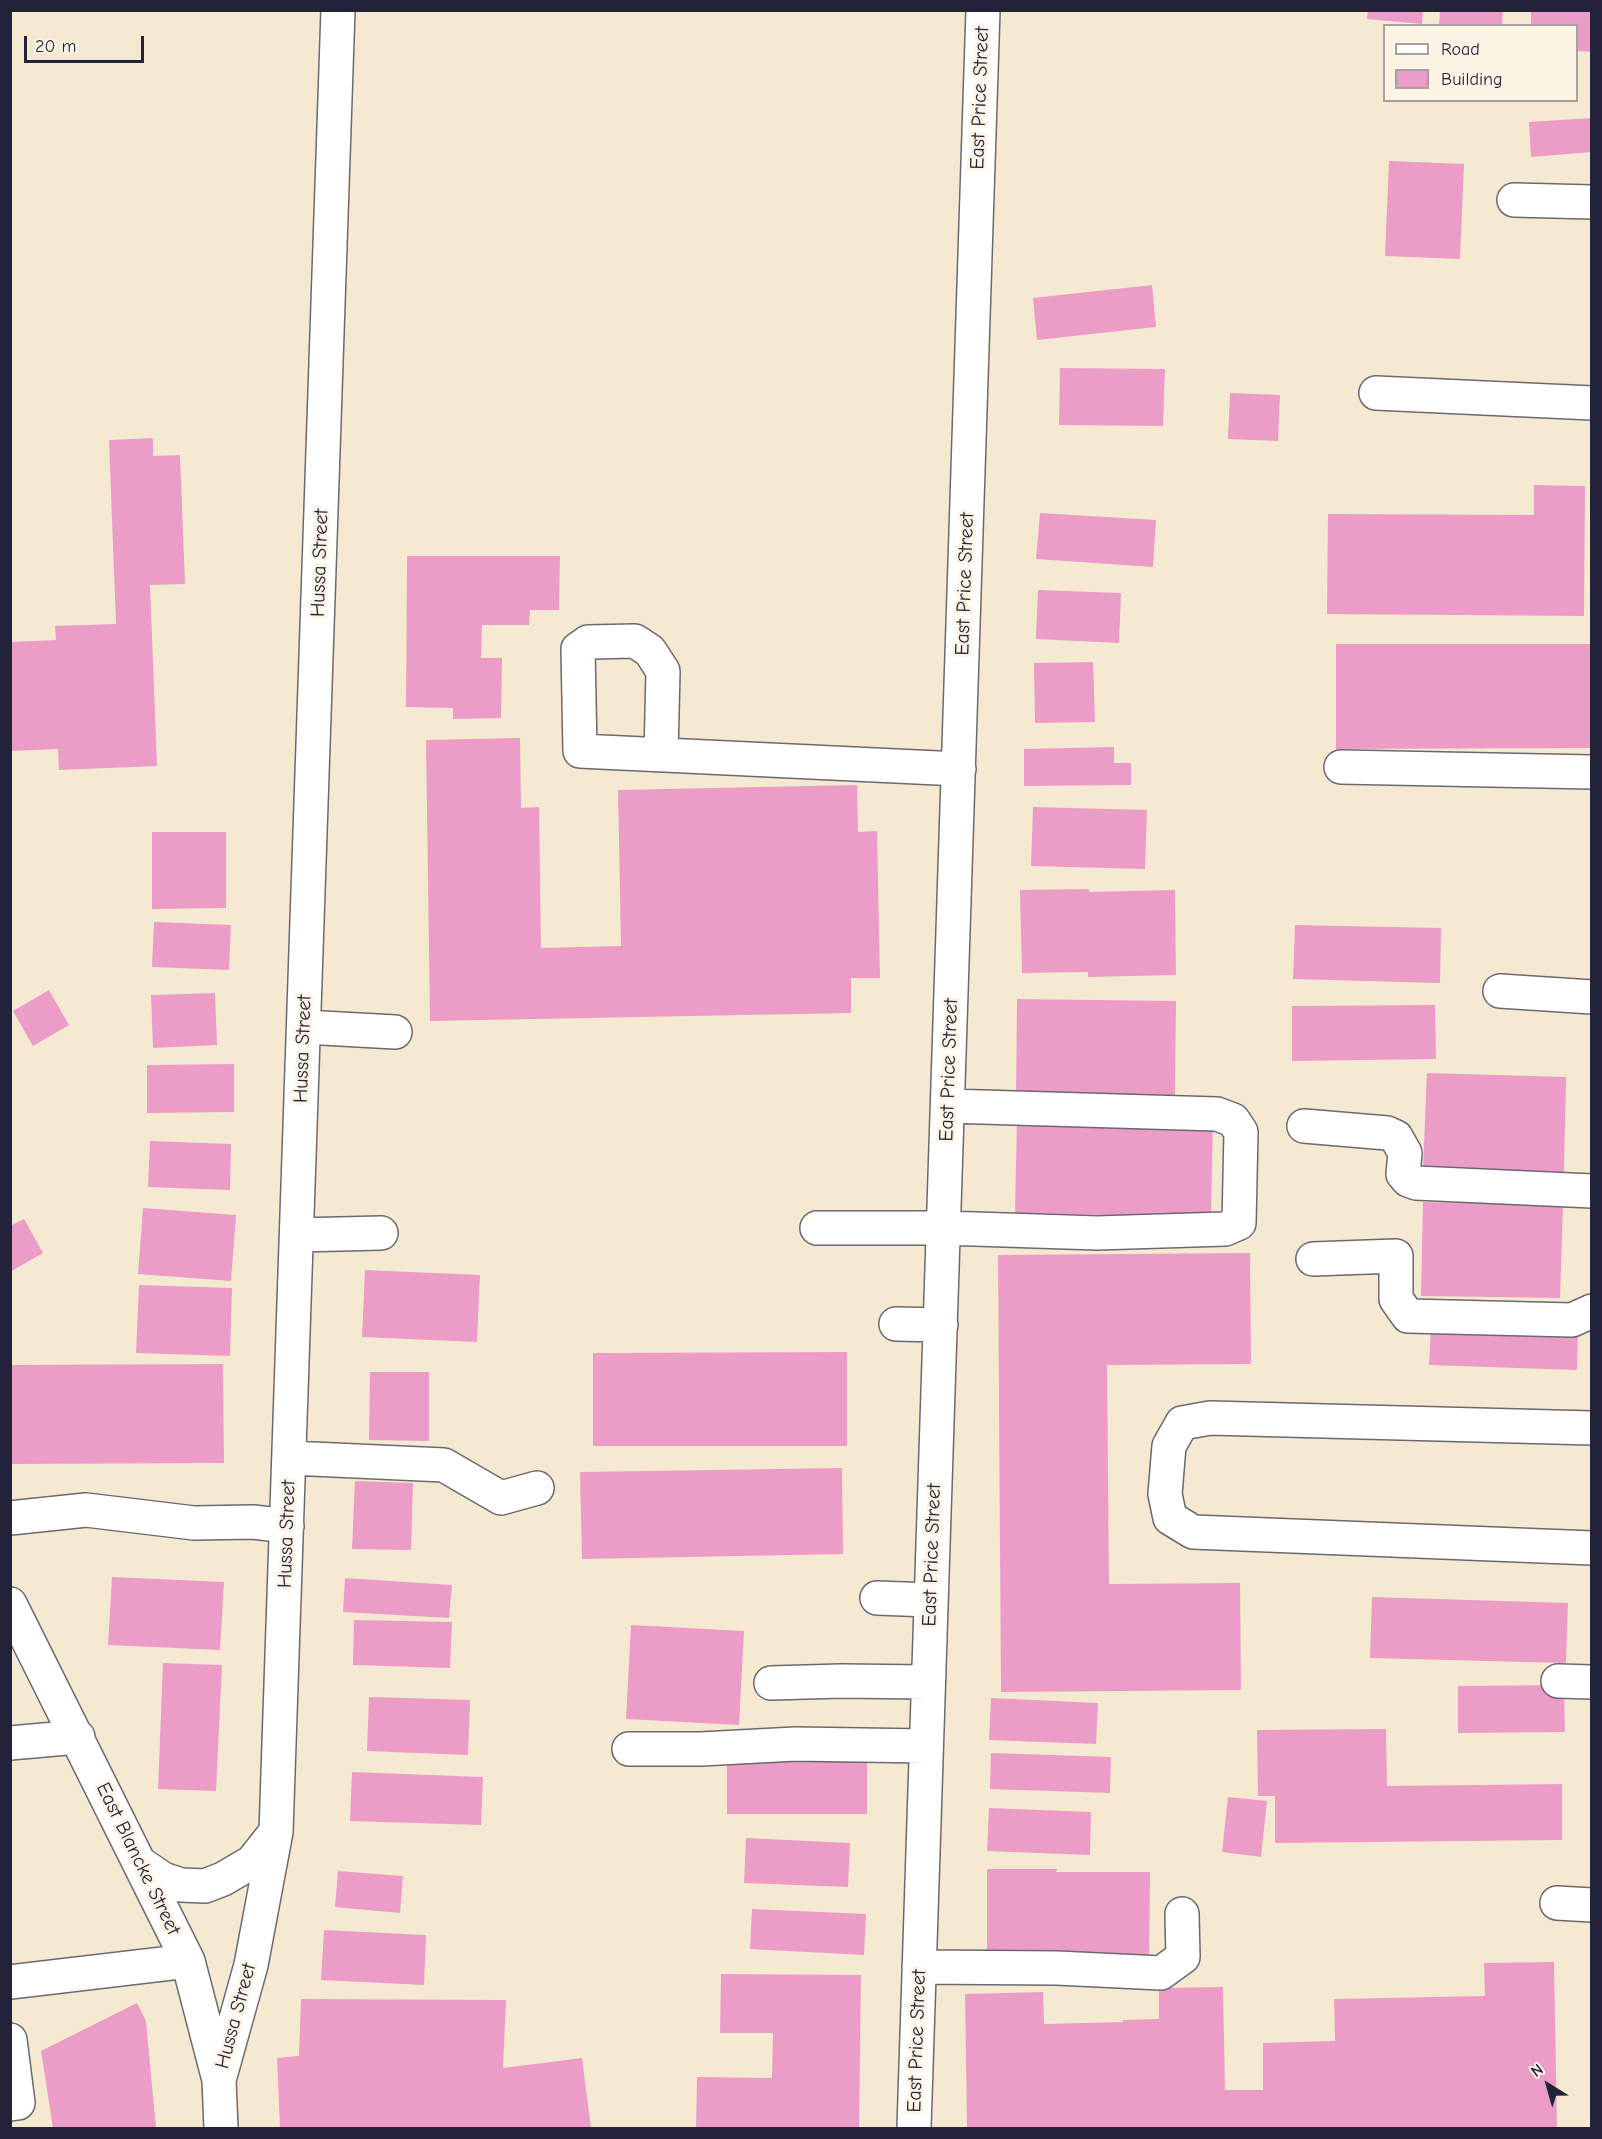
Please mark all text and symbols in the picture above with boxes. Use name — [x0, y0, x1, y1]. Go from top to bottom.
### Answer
scale bar — [27, 24, 147, 62]
legend — [1383, 24, 1578, 102]
street label: East Price Street — [966, 26, 994, 170]
text: 20 m — [35, 36, 76, 57]
text: Road — [1441, 39, 1480, 60]
text: Building — [1441, 69, 1503, 90]
street label: Hussa Street — [306, 508, 334, 618]
street label: East Price Street — [951, 512, 979, 656]
street label: Hussa Street — [289, 994, 317, 1104]
street label: East Price Street — [935, 998, 963, 1142]
street label: Hussa Street — [273, 1479, 301, 1589]
street label: East Price Street — [918, 1483, 946, 1627]
street label: East Blancke Street — [91, 1779, 185, 1939]
street label: Hussa Street — [210, 1961, 262, 2071]
street label: East Price Street — [903, 1969, 931, 2113]
north arrow — [1518, 2055, 1578, 2115]
text: N — [1528, 2060, 1547, 2081]

